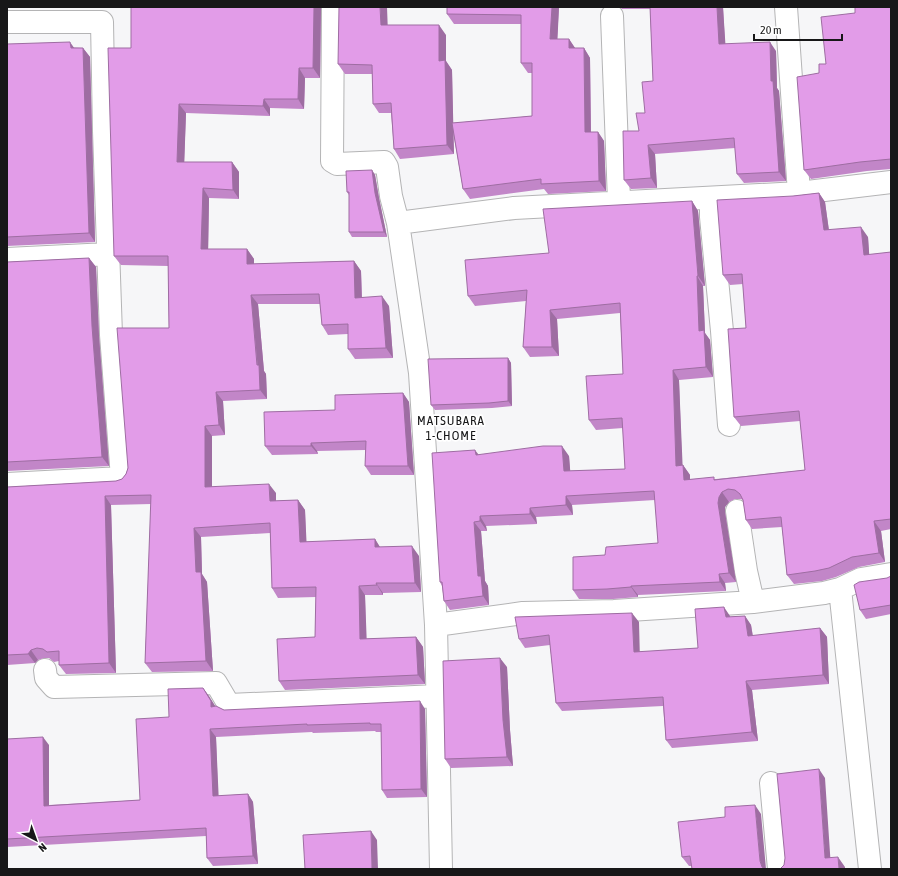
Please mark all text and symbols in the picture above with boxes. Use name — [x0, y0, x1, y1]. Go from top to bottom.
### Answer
scale bar — [754, 16, 842, 42]
text: 20 m — [760, 23, 782, 37]
district label: MATSUBARA 1-CHOME — [417, 413, 485, 443]
north arrow — [16, 820, 56, 860]
text: N — [36, 841, 49, 854]

